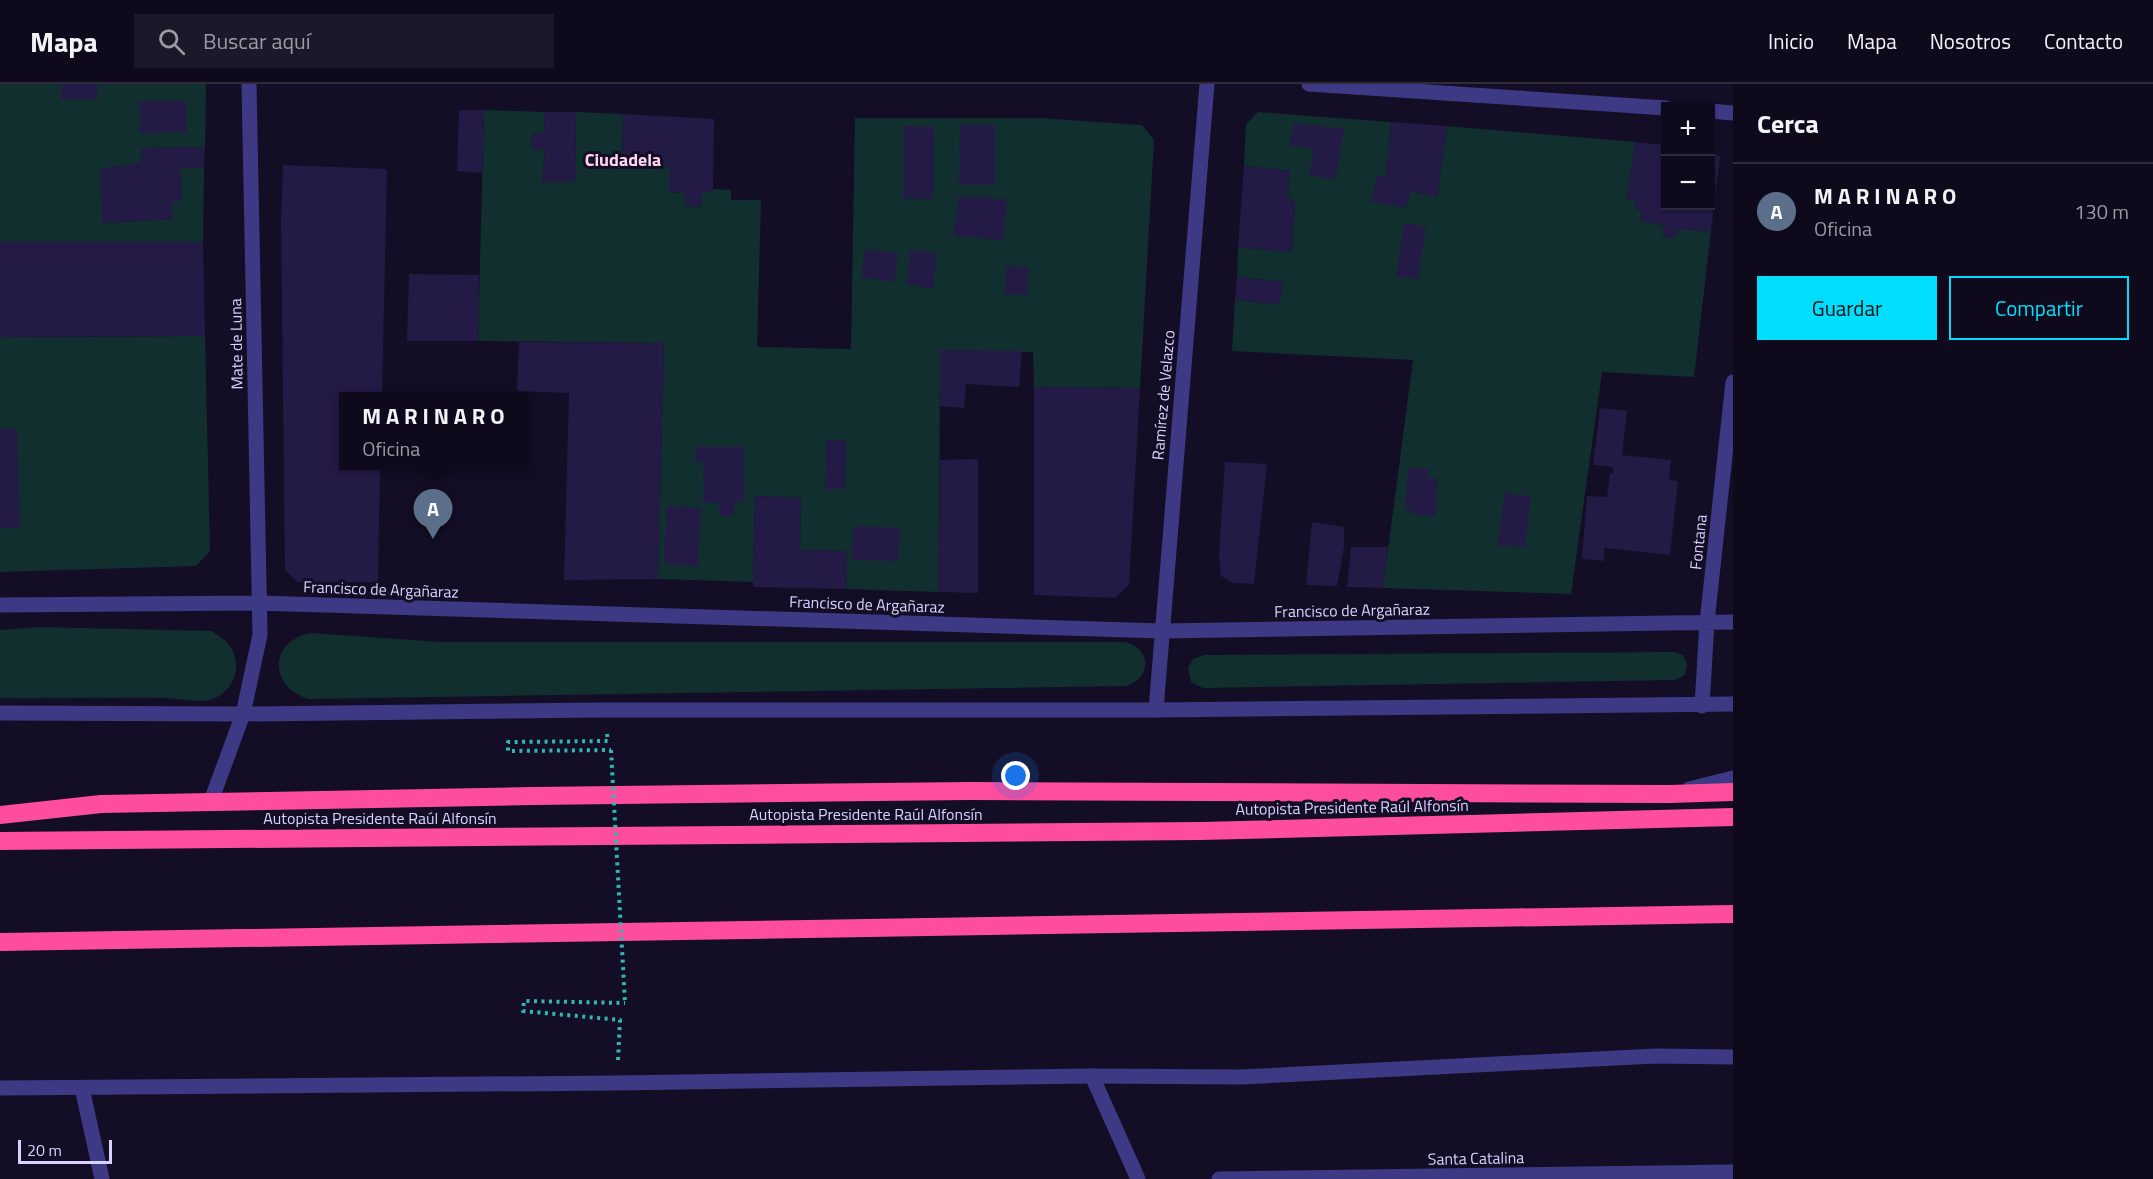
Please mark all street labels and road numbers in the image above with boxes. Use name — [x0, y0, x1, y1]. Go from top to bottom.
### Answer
street label: Mate de Luna — [223, 298, 249, 390]
street label: Ramírez de Velazco — [1145, 329, 1181, 461]
street label: Fontana — [1683, 513, 1713, 571]
street label: Francisco de Argañaraz — [303, 574, 459, 604]
street label: Francisco de Argañaraz — [789, 589, 945, 619]
street label: Francisco de Argañaraz — [1274, 597, 1430, 623]
street label: Autopista Presidente Raúl Alfonsín — [1235, 793, 1469, 821]
street label: Autopista Presidente Raúl Alfonsín — [749, 802, 983, 826]
street label: Autopista Presidente Raúl Alfonsín — [263, 806, 497, 830]
street label: Santa Catalina — [1428, 1145, 1524, 1171]

